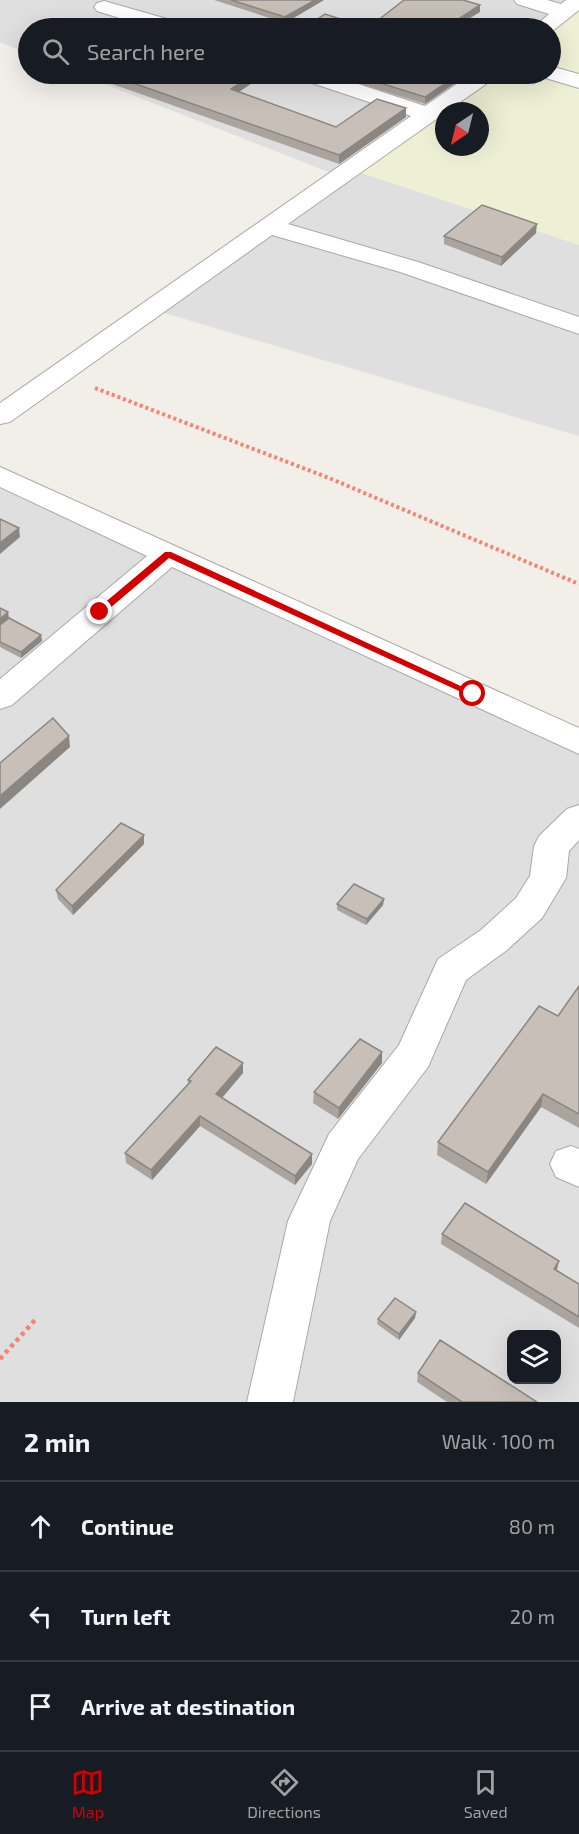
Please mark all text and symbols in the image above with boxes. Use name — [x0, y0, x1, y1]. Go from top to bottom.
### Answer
search box — [18, 18, 561, 84]
icon: search — [39, 35, 72, 68]
text: Search here — [87, 38, 205, 64]
north arrow — [435, 102, 489, 156]
route end — [86, 598, 112, 624]
route start — [459, 680, 485, 706]
map controls — [507, 1330, 561, 1384]
button: layers — [507, 1330, 561, 1384]
text: 2 min — [24, 1426, 90, 1457]
text: Walk · 100 m — [442, 1429, 555, 1453]
icon: ahead — [24, 1510, 57, 1543]
text: Continue — [81, 1513, 174, 1539]
text: 80 m — [509, 1514, 555, 1538]
icon: left — [24, 1600, 57, 1633]
text: Turn left — [81, 1603, 170, 1629]
text: 20 m — [510, 1604, 555, 1628]
icon: arrive — [24, 1690, 57, 1723]
text: Arrive at destination — [81, 1693, 295, 1719]
tab: Map — [71, 1766, 104, 1821]
tab: Directions — [247, 1766, 321, 1821]
tab: Saved — [464, 1766, 508, 1821]

